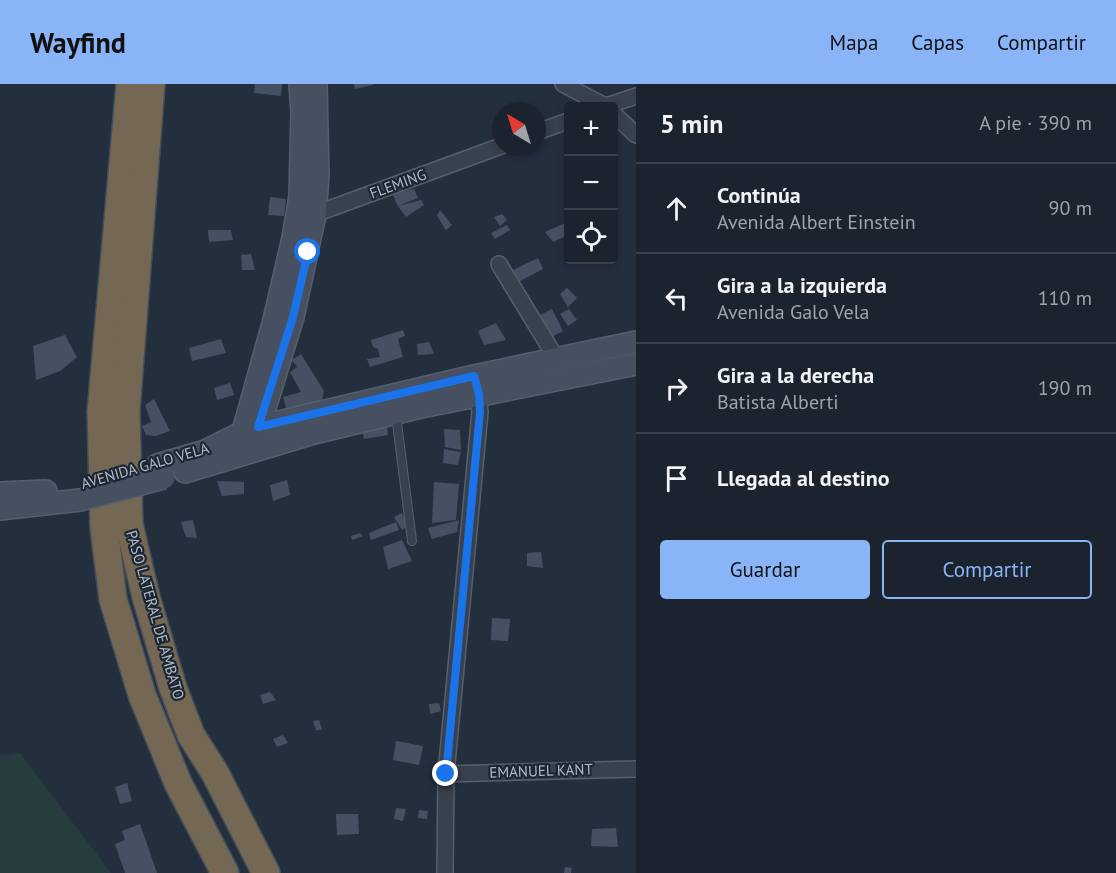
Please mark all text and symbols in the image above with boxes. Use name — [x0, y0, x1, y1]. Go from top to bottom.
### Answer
text: Wayfind — [30, 24, 126, 61]
text: Mapa — [830, 29, 878, 56]
text: Capas — [911, 29, 964, 56]
text: Compartir — [997, 29, 1086, 56]
north arrow — [492, 102, 546, 156]
map controls — [564, 102, 618, 264]
button: + — [564, 102, 618, 156]
text: 5 min — [660, 107, 723, 140]
text: A pie · 390 m — [979, 110, 1092, 136]
button: − — [564, 156, 618, 210]
street label: FLEMING — [367, 165, 429, 203]
text: Continúa — [717, 181, 801, 209]
icon: ahead — [660, 192, 693, 225]
text: 90 m — [1049, 195, 1092, 221]
text: Avenida Albert Einstein — [717, 209, 916, 235]
button: locate — [564, 210, 618, 264]
route start — [294, 238, 320, 264]
text: Gira a la izquierda — [717, 271, 887, 299]
icon: left — [660, 282, 693, 315]
text: 110 m — [1038, 285, 1092, 311]
text: Avenida Galo Vela — [717, 299, 869, 325]
text: Gira a la derecha — [717, 361, 874, 389]
icon: right — [660, 372, 693, 405]
text: 190 m — [1038, 375, 1092, 401]
text: Batista Alberti — [717, 389, 839, 415]
street label: AVENIDA GALO VELA — [79, 438, 211, 493]
icon: arrive — [660, 462, 693, 495]
text: Llegada al destino — [717, 464, 890, 492]
street label: PASO LATERAL DE AMBATO — [122, 528, 189, 702]
button: Guardar — [660, 540, 870, 599]
button: Compartir — [882, 540, 1092, 599]
street label: EMANUEL KANT — [489, 759, 594, 782]
route end — [432, 760, 458, 786]

